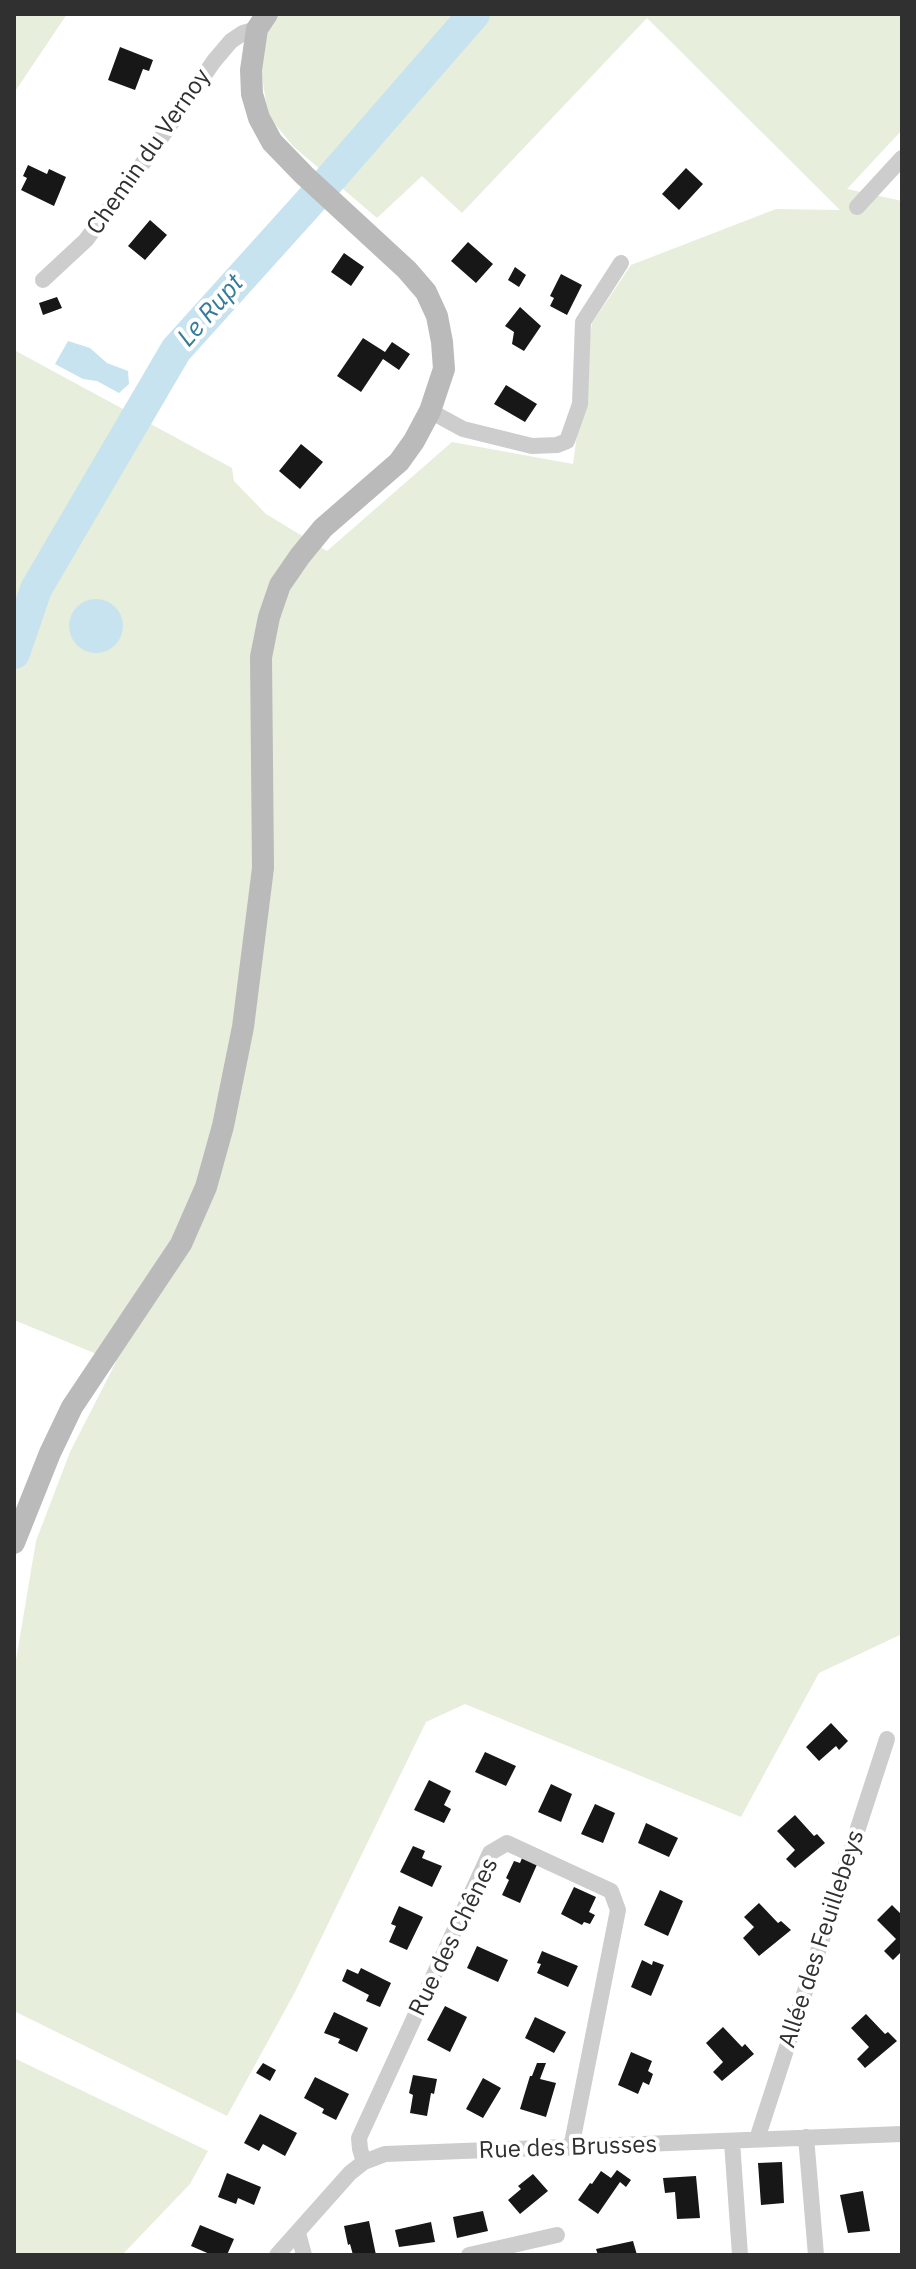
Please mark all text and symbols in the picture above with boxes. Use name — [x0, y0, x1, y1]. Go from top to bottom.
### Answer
street label: Chemin du Vernoy — [81, 63, 217, 241]
water label: Le Rupt — [171, 269, 251, 353]
street label: Allée des Feuillebeys — [773, 1827, 871, 2051]
street label: Rue des Chênes — [403, 1853, 505, 2021]
street label: Rue des Brusses — [478, 2130, 658, 2166]

